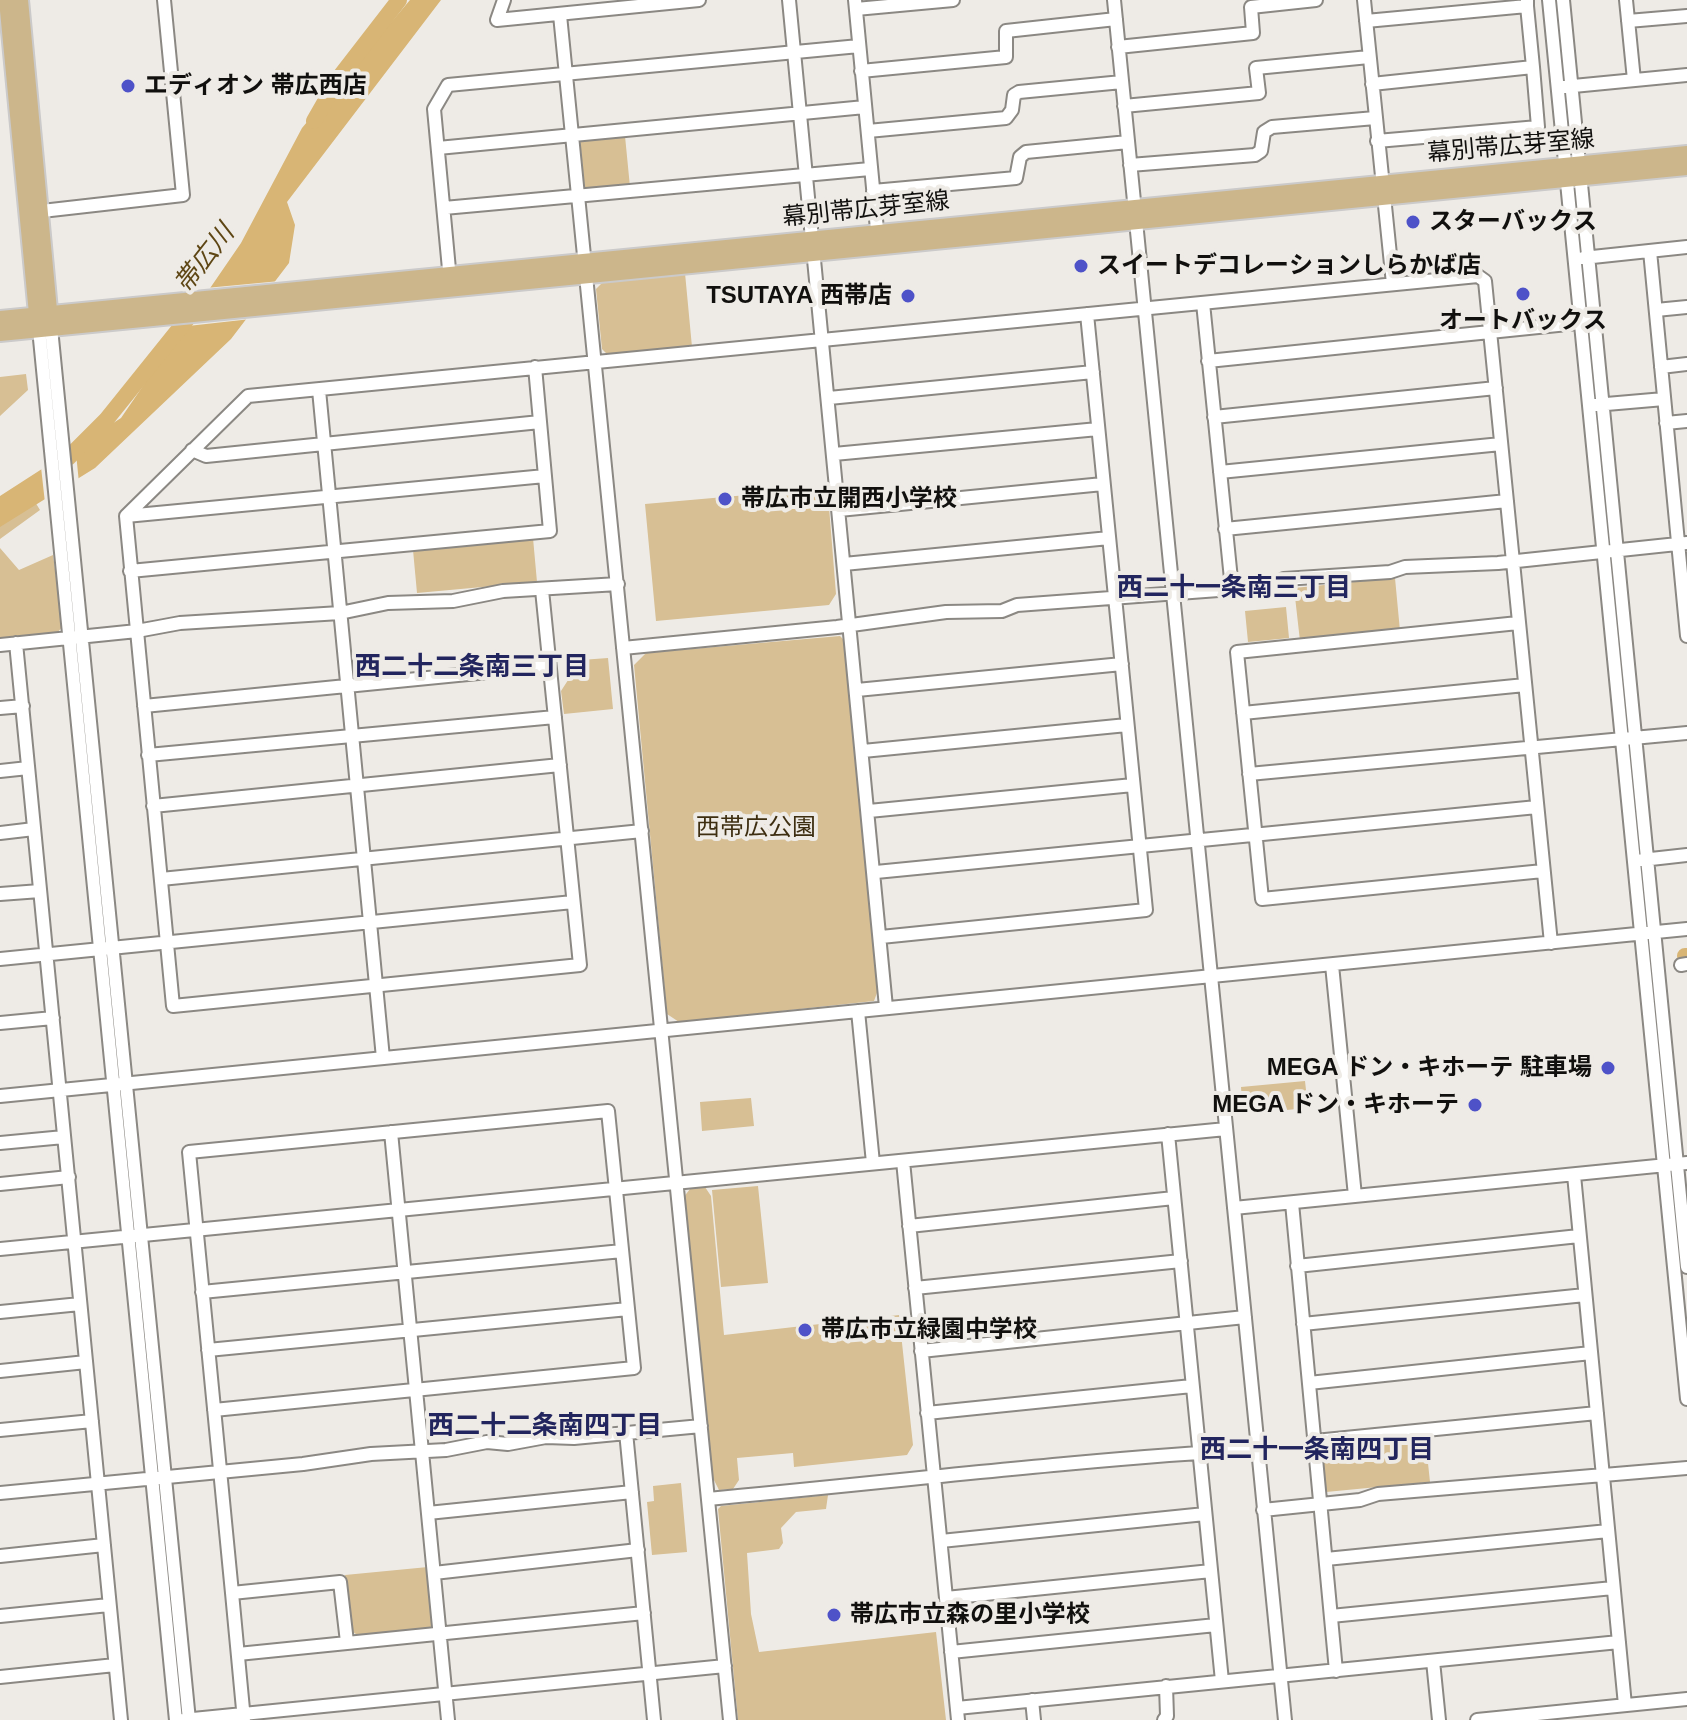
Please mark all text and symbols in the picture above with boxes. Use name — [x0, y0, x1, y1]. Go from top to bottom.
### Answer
place label: エディオン 帯広西店 — [144, 72, 367, 100]
marker: エディオン 帯広西店 — [119, 77, 137, 95]
street label: 幕別帯広芽室線 — [1426, 125, 1596, 169]
street label: 幕別帯広芽室線 — [781, 187, 951, 233]
place label: スターバックス — [1429, 208, 1597, 236]
marker: スターバックス — [1404, 213, 1422, 231]
water label: 帯広川 — [169, 219, 241, 299]
place label: スイートデコレーションしらかば店 — [1097, 252, 1481, 280]
marker: スイートデコレーションしらかば店 — [1072, 257, 1090, 275]
place label: TSUTAYA 西帯店 — [706, 282, 892, 310]
marker: オートバックス — [1514, 285, 1532, 303]
marker: TSUTAYA 西帯店 — [899, 287, 917, 305]
place label: オートバックス — [1439, 307, 1607, 335]
place label: 帯広市立開西小学校 — [741, 485, 957, 513]
marker: 帯広市立開西小学校 — [716, 490, 734, 508]
district label: 西二十一条南三丁目 — [1117, 573, 1351, 605]
district label: 西二十二条南三丁目 — [355, 652, 589, 684]
park label: 西帯広公園 — [696, 814, 816, 842]
place label: MEGA ドン・キホーテ 駐車場 — [1267, 1054, 1592, 1082]
marker: MEGA ドン・キホーテ 駐車場 — [1599, 1059, 1617, 1077]
place label: MEGA ドン・キホーテ — [1212, 1091, 1459, 1119]
marker: MEGA ドン・キホーテ — [1466, 1096, 1484, 1114]
place label: 帯広市立緑園中学校 — [821, 1316, 1037, 1344]
marker: 帯広市立緑園中学校 — [796, 1321, 814, 1339]
district label: 西二十二条南四丁目 — [428, 1411, 662, 1443]
district label: 西二十一条南四丁目 — [1200, 1435, 1434, 1467]
place label: 帯広市立森の里小学校 — [850, 1601, 1090, 1629]
marker: 帯広市立森の里小学校 — [825, 1606, 843, 1624]

